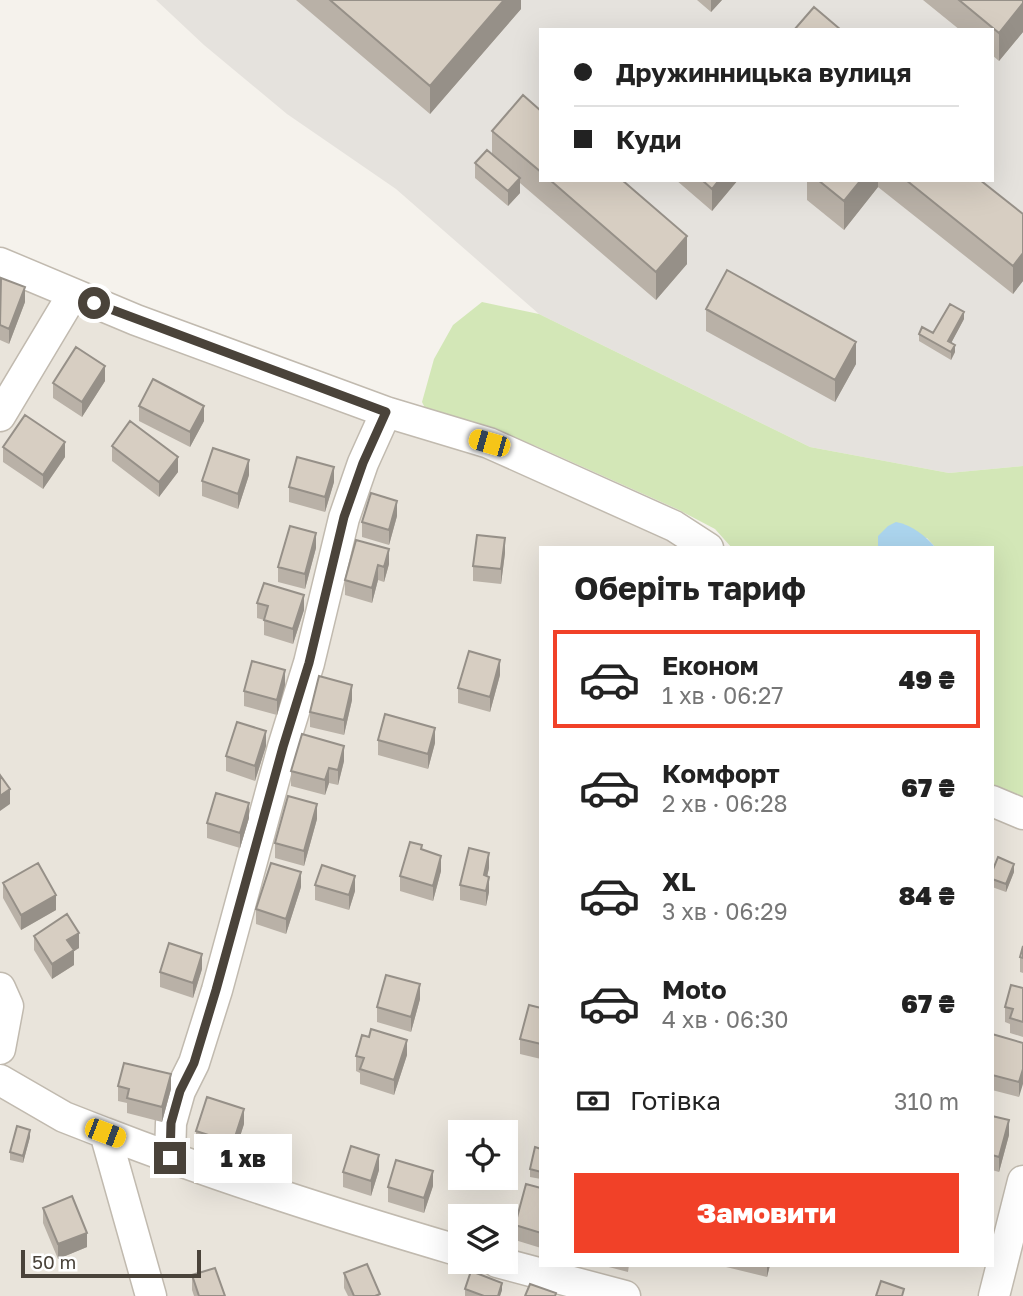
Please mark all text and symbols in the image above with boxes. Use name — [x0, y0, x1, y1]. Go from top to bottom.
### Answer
text: Дружинницька вулиця — [616, 57, 912, 88]
text: Куди — [616, 124, 681, 155]
route start — [78, 287, 110, 319]
car — [466, 427, 513, 459]
text: Оберіть тариф — [574, 569, 806, 607]
icon: car — [578, 648, 641, 711]
text: Економ — [662, 650, 759, 681]
text: 49 ₴ — [899, 664, 955, 695]
text: 1 хв · 06:27 — [662, 681, 784, 709]
icon: car — [578, 756, 641, 819]
text: Комфорт — [662, 758, 780, 789]
text: 67 ₴ — [901, 772, 955, 803]
text: 2 хв · 06:28 — [662, 789, 788, 817]
icon: car — [578, 864, 641, 927]
text: XL — [662, 866, 696, 897]
text: 84 ₴ — [899, 880, 955, 911]
text: 3 хв · 06:29 — [662, 897, 788, 925]
icon: car — [578, 972, 641, 1035]
text: Moto — [662, 974, 727, 1005]
text: 67 ₴ — [901, 988, 955, 1019]
text: 4 хв · 06:30 — [662, 1005, 789, 1033]
icon: cash — [574, 1082, 612, 1120]
text: Готівка — [630, 1085, 721, 1116]
text: 310 m — [894, 1087, 959, 1115]
car — [82, 1116, 129, 1150]
map controls — [448, 1120, 518, 1274]
button: locate — [448, 1120, 518, 1190]
callout: 1 хв — [194, 1134, 292, 1182]
route end — [154, 1142, 186, 1174]
text: 1 хв — [220, 1144, 266, 1172]
button: Замовити — [574, 1173, 959, 1253]
button: layers — [448, 1204, 518, 1274]
scale bar — [21, 1247, 201, 1279]
text: 50 m — [32, 1250, 76, 1273]

